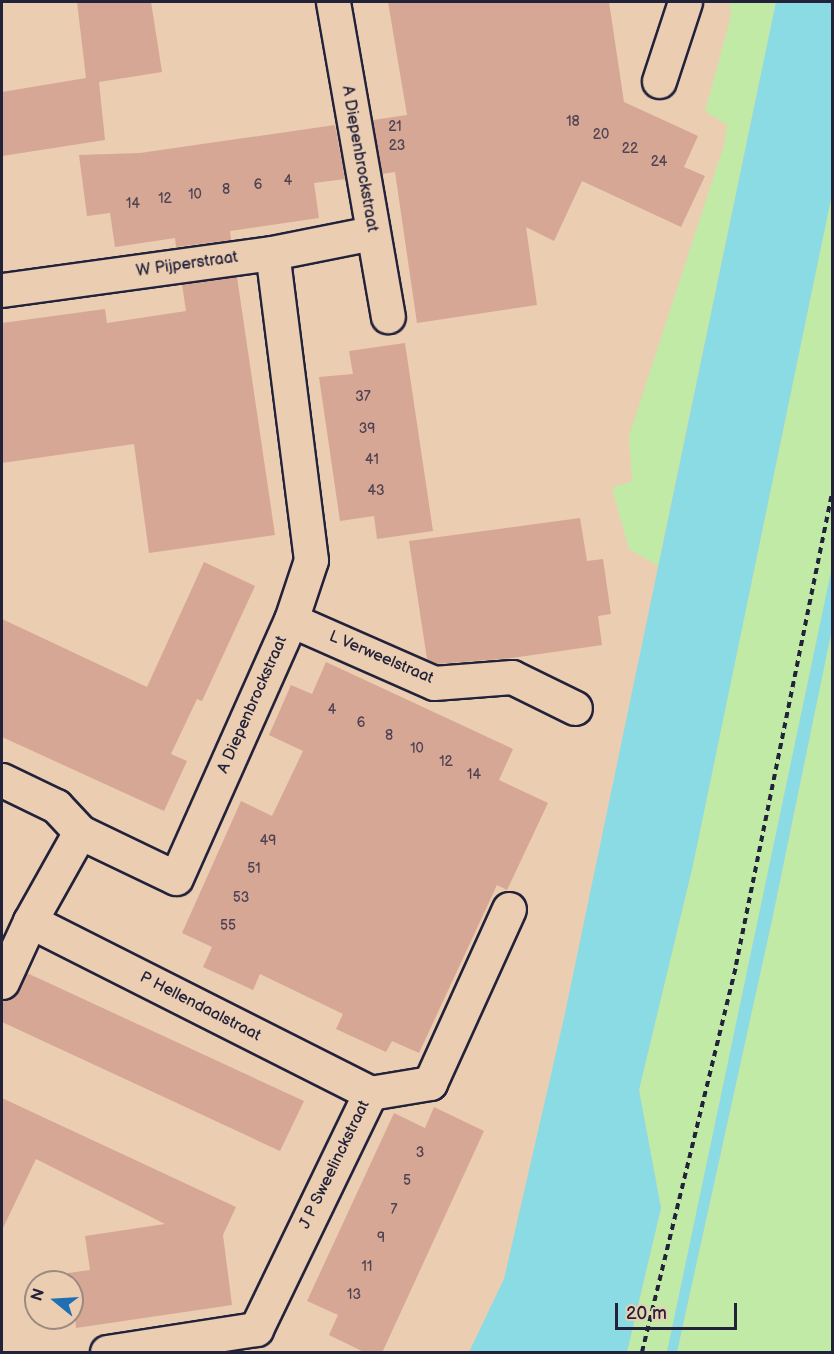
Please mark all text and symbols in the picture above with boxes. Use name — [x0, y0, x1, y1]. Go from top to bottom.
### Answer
street label: A Diepenbrockstraat — [337, 84, 381, 234]
house number: 18 — [566, 114, 580, 130]
house number: 21 — [388, 119, 402, 135]
house number: 20 — [593, 127, 609, 143]
house number: 23 — [389, 138, 405, 154]
house number: 22 — [622, 141, 638, 157]
house number: 24 — [651, 154, 667, 170]
house number: 4 — [284, 173, 292, 189]
house number: 6 — [254, 177, 262, 193]
house number: 8 — [222, 182, 230, 198]
house number: 10 — [188, 187, 202, 203]
house number: 12 — [158, 191, 172, 207]
house number: 14 — [126, 196, 140, 212]
street label: W Pijperstraat — [135, 248, 239, 282]
house number: 37 — [355, 389, 371, 405]
house number: 39 — [359, 421, 375, 437]
house number: 41 — [365, 452, 379, 468]
house number: 43 — [367, 483, 385, 499]
street label: L Verweelstraat — [326, 627, 436, 689]
street label: A Diepenbrockstraat — [214, 633, 292, 777]
house number: 4 — [328, 702, 336, 718]
house number: 6 — [357, 715, 365, 731]
house number: 8 — [385, 728, 393, 744]
house number: 10 — [410, 741, 424, 757]
house number: 12 — [439, 754, 453, 770]
house number: 14 — [467, 767, 481, 783]
house number: 49 — [260, 833, 276, 849]
house number: 51 — [247, 861, 261, 877]
house number: 53 — [233, 890, 249, 906]
house number: 55 — [220, 918, 236, 934]
street label: P Hellendaalstraat — [136, 968, 264, 1046]
street label: J P Sweelinckstraat — [296, 1098, 374, 1232]
house number: 3 — [416, 1145, 424, 1161]
house number: 5 — [403, 1173, 411, 1189]
house number: 7 — [391, 1202, 397, 1218]
house number: 9 — [377, 1230, 385, 1246]
house number: 11 — [362, 1259, 372, 1275]
north arrow — [24, 1270, 84, 1330]
text: N — [27, 1286, 49, 1304]
house number: 13 — [347, 1287, 361, 1303]
scale bar — [618, 1291, 740, 1329]
text: 20 m — [626, 1303, 667, 1324]

